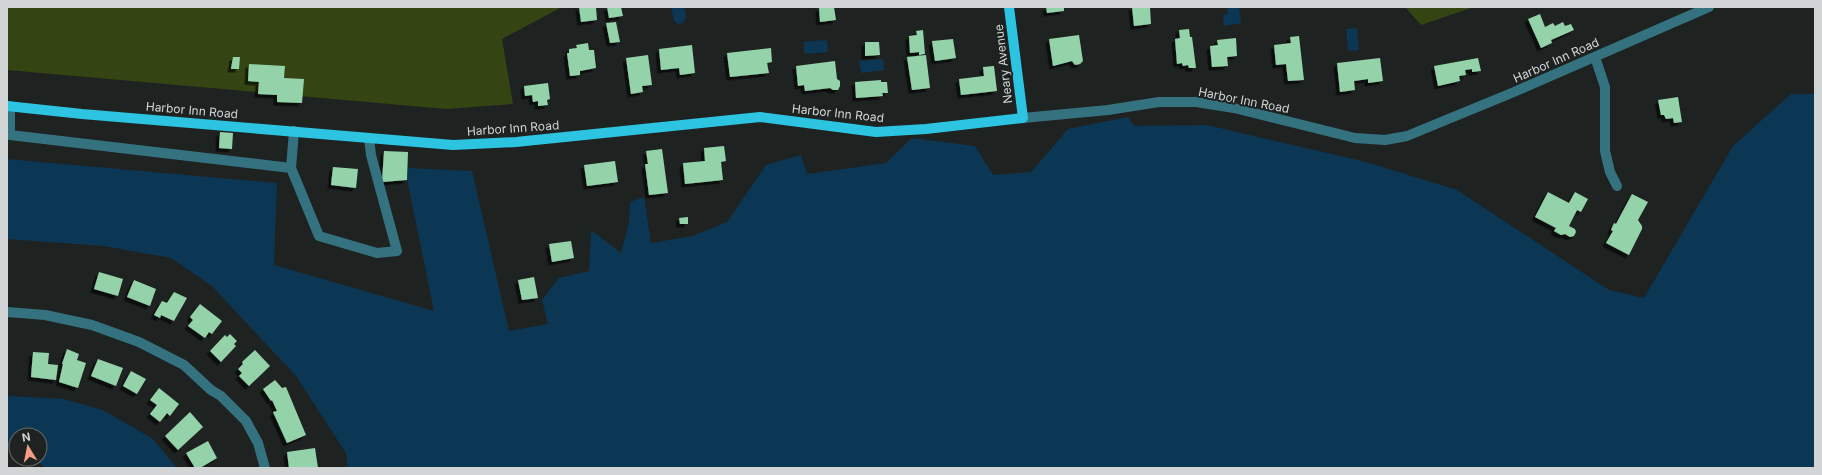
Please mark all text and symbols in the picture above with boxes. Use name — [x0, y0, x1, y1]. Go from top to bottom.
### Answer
street label: Neary Avenue — [991, 23, 1015, 105]
street label: Harbor Inn Road — [1511, 34, 1601, 86]
street label: Harbor Inn Road — [1197, 84, 1291, 116]
street label: Harbor Inn Road — [145, 98, 239, 122]
street label: Harbor Inn Road — [791, 101, 885, 125]
street label: Harbor Inn Road — [466, 117, 560, 139]
north arrow — [8, 427, 48, 467]
text: N — [21, 430, 32, 445]

